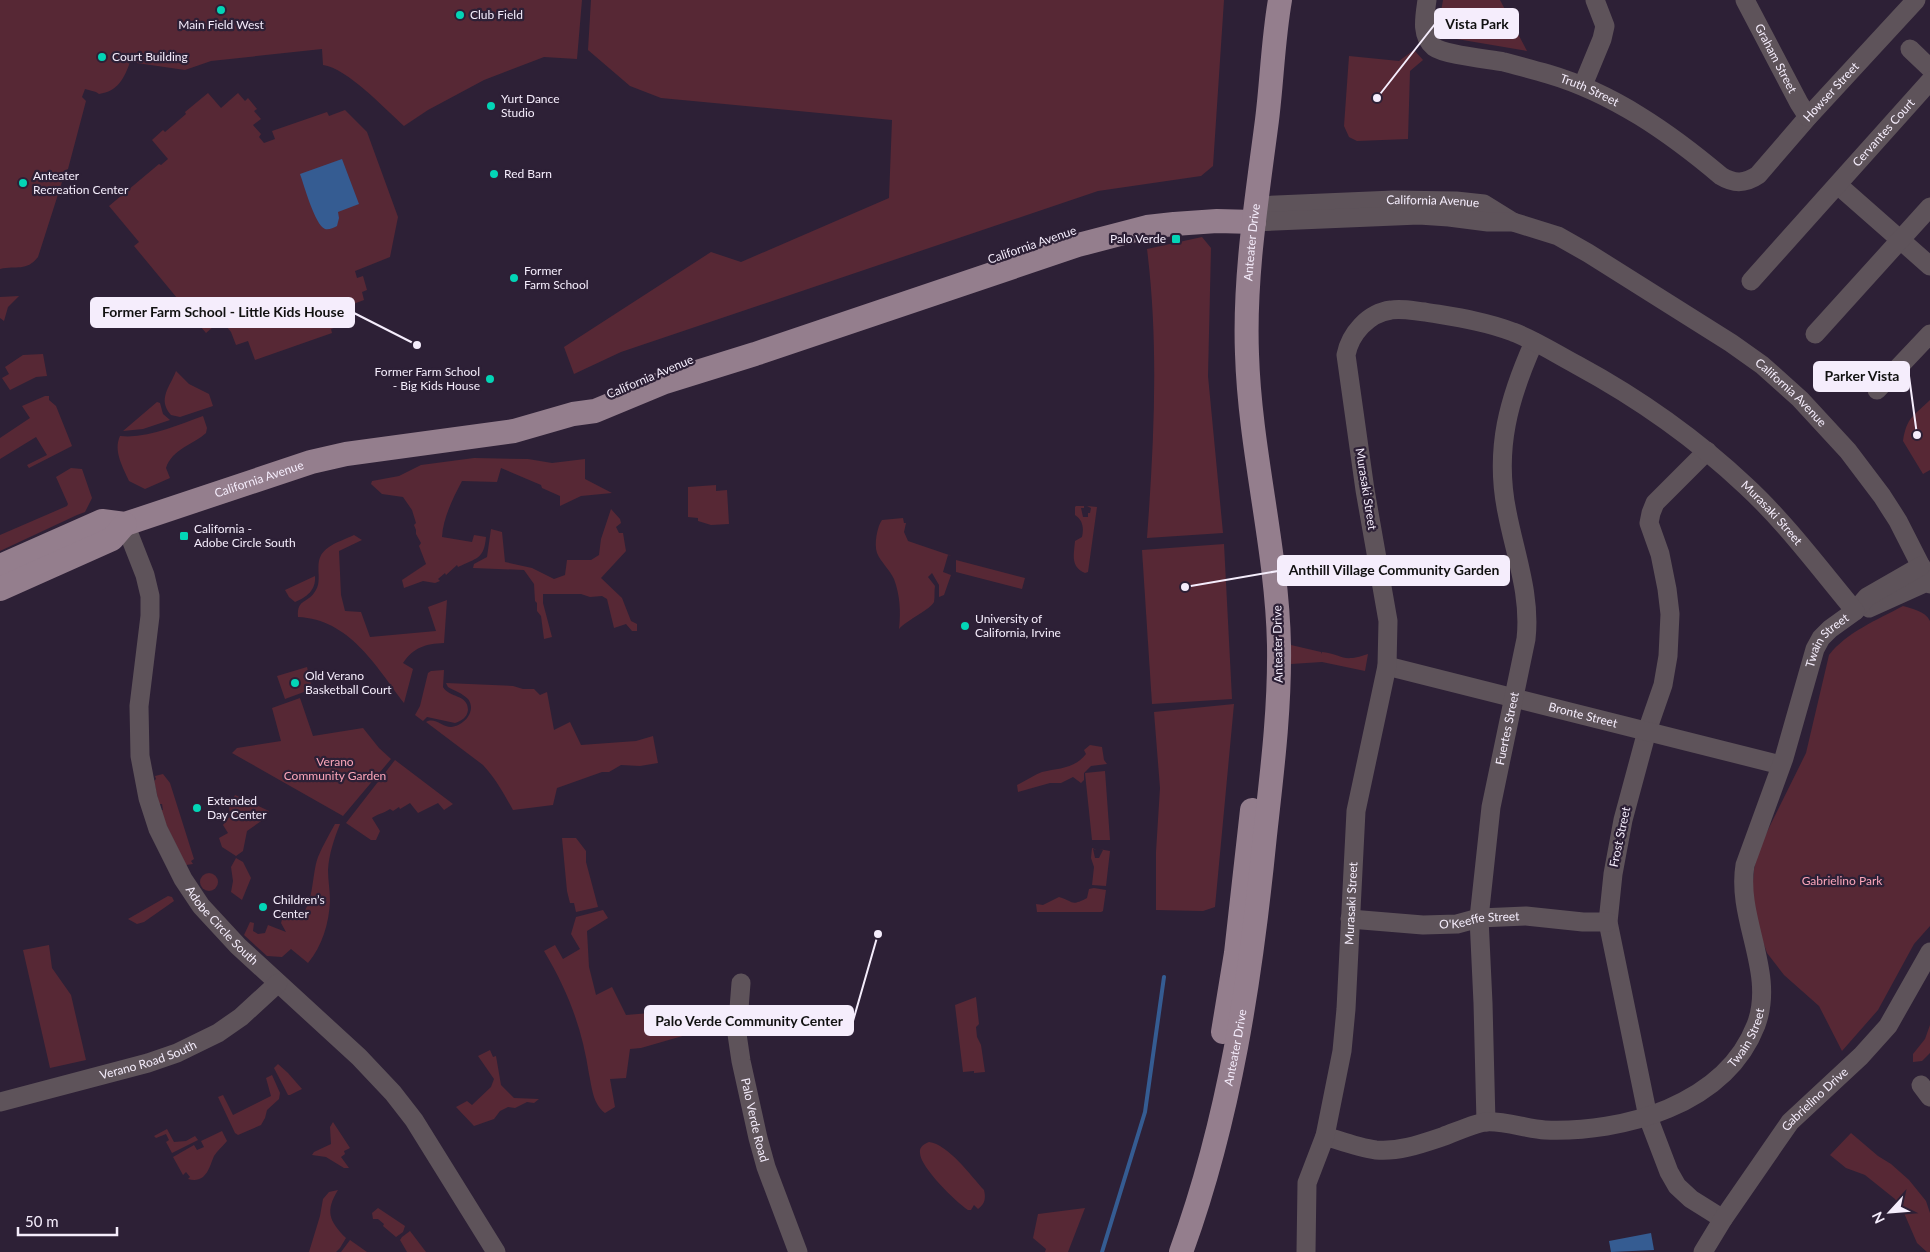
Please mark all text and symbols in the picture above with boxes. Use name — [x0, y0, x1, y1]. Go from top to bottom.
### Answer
marker: Main Field West — [215, 4, 227, 16]
place label: Club Field — [470, 7, 523, 22]
marker: Club Field — [454, 9, 466, 21]
callout: Vista Park — [1435, 9, 1518, 38]
text: Vista Park — [1444, 15, 1509, 32]
place label: Main Field West — [178, 17, 264, 32]
street label: Graham Street — [1752, 21, 1801, 96]
place label: Court Building — [112, 49, 188, 64]
marker: Court Building — [96, 51, 108, 63]
street label: Howser Street — [1800, 58, 1862, 124]
street label: Truth Street — [1558, 70, 1622, 110]
place label: Yurt Dance Studio — [501, 91, 560, 120]
street label: Cervantes Court — [1849, 95, 1918, 170]
marker: Yurt Dance Studio — [485, 100, 497, 112]
place label: Red Barn — [504, 166, 552, 181]
place label: Anteater Recreation Center — [33, 168, 129, 197]
marker: Red Barn — [488, 168, 500, 180]
marker: Anteater Recreation Center — [17, 177, 29, 189]
street label: California Avenue — [1386, 192, 1480, 210]
street label: Anteater Drive — [1240, 203, 1263, 282]
street label: California Avenue — [986, 222, 1078, 267]
place label: Palo Verde — [1110, 231, 1166, 246]
marker: Palo Verde — [1170, 233, 1182, 245]
place label: Former Farm School — [524, 263, 589, 292]
marker: Former Farm School — [508, 272, 520, 284]
callout: Former Farm School - Little Kids House — [91, 298, 354, 327]
text: Former Farm School - Little Kids House — [102, 303, 345, 320]
street label: California Avenue — [604, 352, 695, 402]
street label: California Avenue — [1753, 355, 1830, 430]
callout: Parker Vista — [1814, 362, 1909, 391]
place label: Former Farm School - Big Kids House — [375, 364, 480, 393]
text: Parker Vista — [1825, 367, 1899, 384]
marker: Former Farm School - Big Kids House — [484, 373, 496, 385]
street label: Murasaki Street — [1353, 447, 1380, 532]
street label: California Avenue — [212, 457, 305, 501]
street label: Murasaki Street — [1738, 477, 1806, 548]
place label: California - Adobe Circle South — [194, 521, 296, 550]
marker: California - Adobe Circle South — [178, 530, 190, 542]
callout: Anthill Village Community Garden — [1278, 556, 1509, 585]
text: Anthill Village Community Garden — [1288, 561, 1499, 578]
street label: Anteater Drive — [1269, 605, 1286, 683]
street label: Twain Street — [1802, 610, 1852, 669]
place label: University of California, Irvine — [975, 611, 1061, 640]
marker: University of California, Irvine — [959, 620, 971, 632]
place label: Old Verano Basketball Court — [305, 668, 392, 697]
marker: Old Verano Basketball Court — [289, 677, 301, 689]
street label: Fuertes Street — [1492, 690, 1522, 766]
street label: Bronte Street — [1547, 699, 1620, 731]
park label: Verano Community Garden — [284, 754, 386, 783]
place label: Extended Day Center — [207, 793, 267, 822]
marker: Extended Day Center — [191, 802, 203, 814]
street label: Frost Street — [1606, 805, 1633, 868]
street label: Murasaki Street — [1341, 861, 1360, 945]
park label: Gabrielino Park — [1802, 873, 1883, 888]
street label: Adobe Circle South — [183, 883, 262, 968]
place label: Children’s Center — [273, 892, 325, 921]
marker: Children’s Center — [257, 901, 269, 913]
street label: O'Keeffe Street — [1439, 908, 1520, 932]
callout: Palo Verde Community Center — [645, 1006, 853, 1035]
street label: Twain Street — [1725, 1006, 1767, 1071]
street label: Anteater Drive — [1220, 1008, 1250, 1087]
text: Palo Verde Community Center — [655, 1012, 844, 1029]
street label: Verano Road South — [98, 1037, 199, 1082]
street label: Gabrielino Drive — [1778, 1064, 1851, 1134]
street label: Palo Verde Road — [738, 1077, 772, 1164]
north arrow — [1865, 1187, 1915, 1237]
scale bar — [18, 1204, 116, 1236]
text: N — [1868, 1209, 1888, 1226]
text: 50 m — [25, 1212, 59, 1230]

